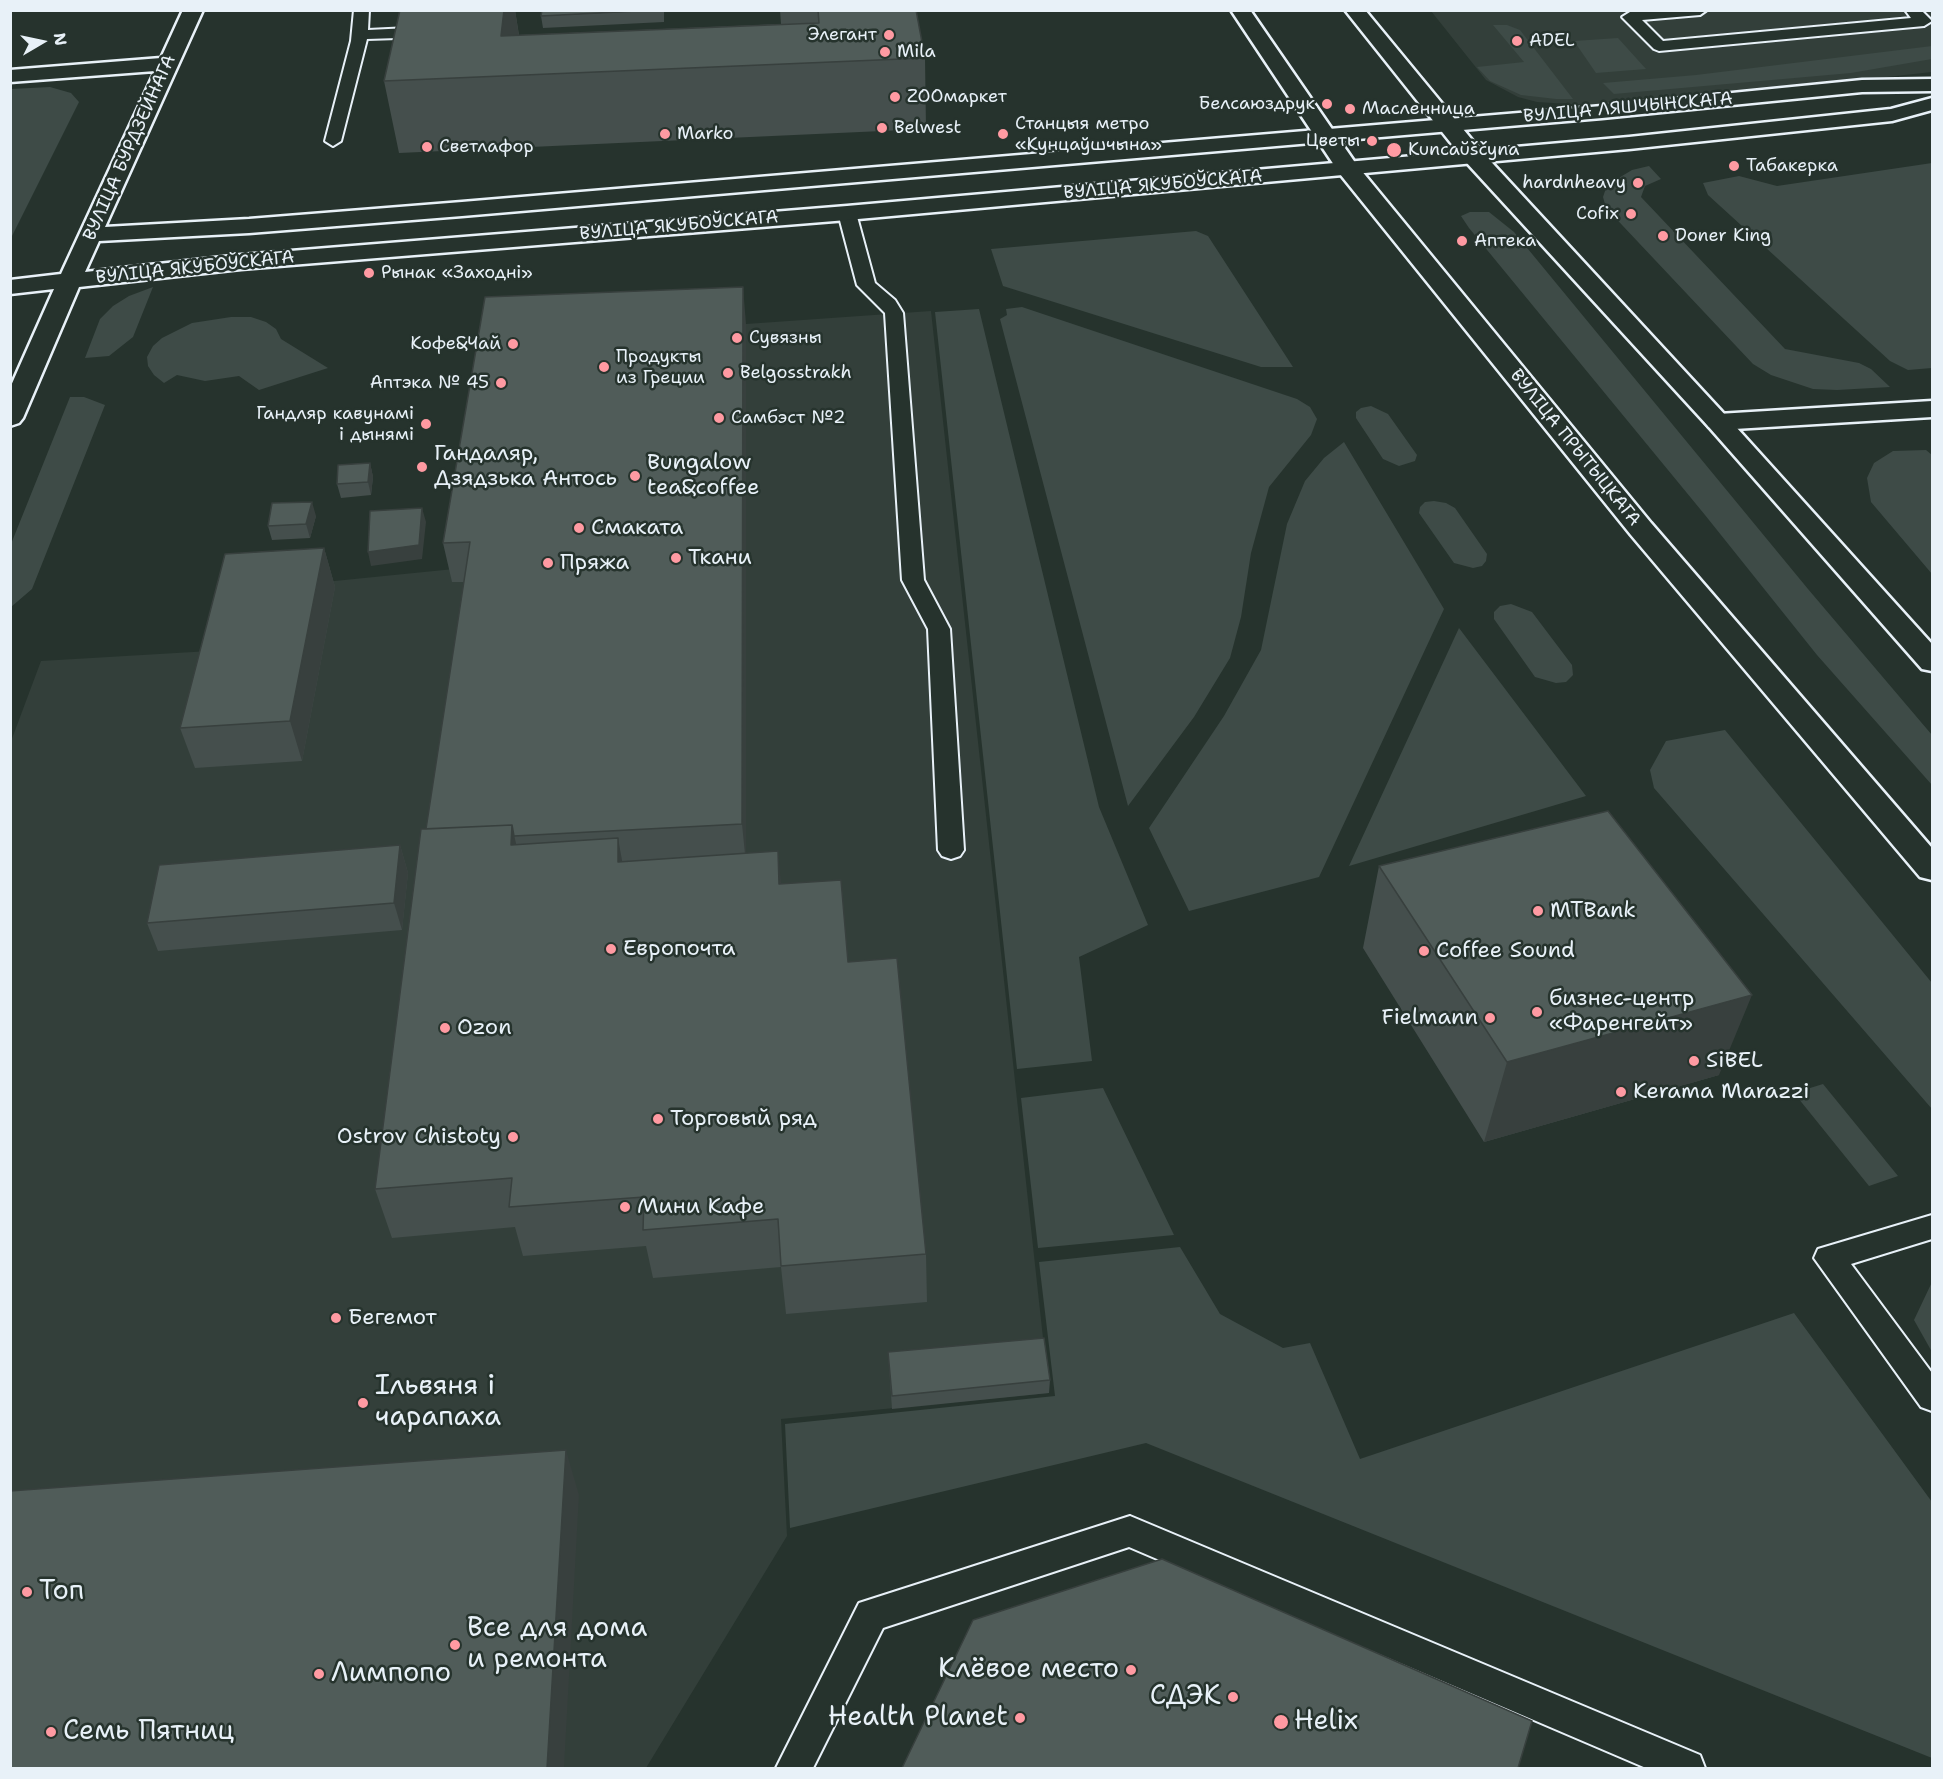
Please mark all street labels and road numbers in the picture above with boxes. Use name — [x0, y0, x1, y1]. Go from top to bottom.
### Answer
street label: ВУЛІЦА БУРДЗЕЙНАГА — [79, 52, 181, 244]
street label: ВУЛІЦА ЛЯШЧЫНСКАГА — [1522, 88, 1734, 128]
street label: ВУЛІЦА ЯКУБОЎСКАГА — [1063, 166, 1263, 204]
street label: ВУЛІЦА ЯКУБОЎСКАГА — [579, 207, 779, 245]
street label: ВУЛІЦА ЯКУБОЎСКАГА — [95, 247, 295, 289]
street label: ВУЛІЦА ПРЫТЫЦКАГА — [1505, 365, 1645, 531]

